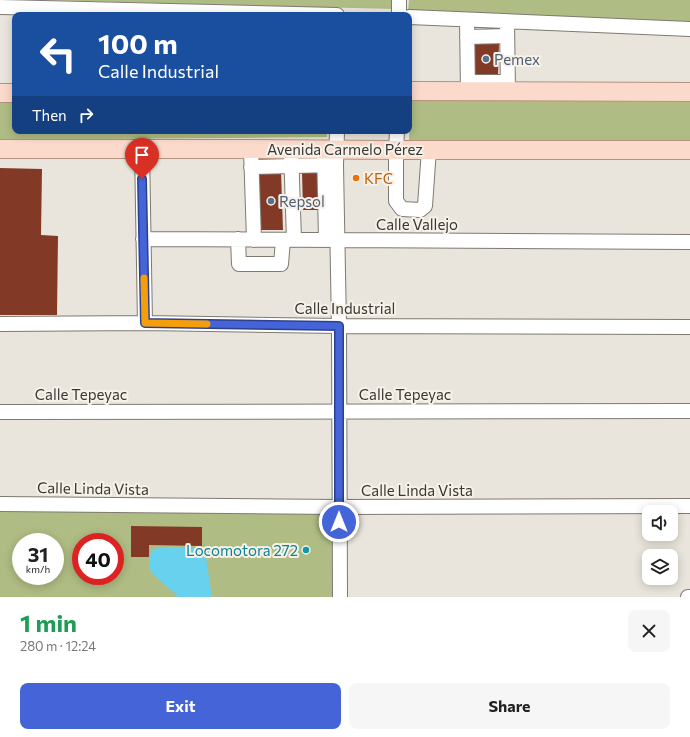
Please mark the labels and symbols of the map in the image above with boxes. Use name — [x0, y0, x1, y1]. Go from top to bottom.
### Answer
place label: Pemex — [494, 50, 540, 68]
marker: Pemex — [481, 54, 491, 64]
pin — [125, 138, 159, 179]
street label: Avenida Carmelo Pérez — [267, 140, 423, 158]
place label: KFC — [364, 169, 393, 187]
marker: KFC — [351, 173, 361, 183]
place label: Repsol — [279, 192, 325, 210]
marker: Repsol — [266, 196, 276, 206]
street label: Calle Vallejo — [376, 215, 458, 233]
street label: Calle Industrial — [295, 299, 395, 317]
street label: Calle Tepeyac — [35, 385, 127, 403]
street label: Calle Tepeyac — [359, 385, 451, 403]
street label: Calle Linda Vista — [37, 478, 149, 498]
street label: Calle Linda Vista — [361, 481, 473, 499]
position arrow — [318, 501, 360, 543]
speed limit sign: 40 — [72, 533, 124, 585]
place label: Locomotora 272 — [186, 541, 298, 559]
marker: Locomotora 272 — [301, 545, 311, 555]

